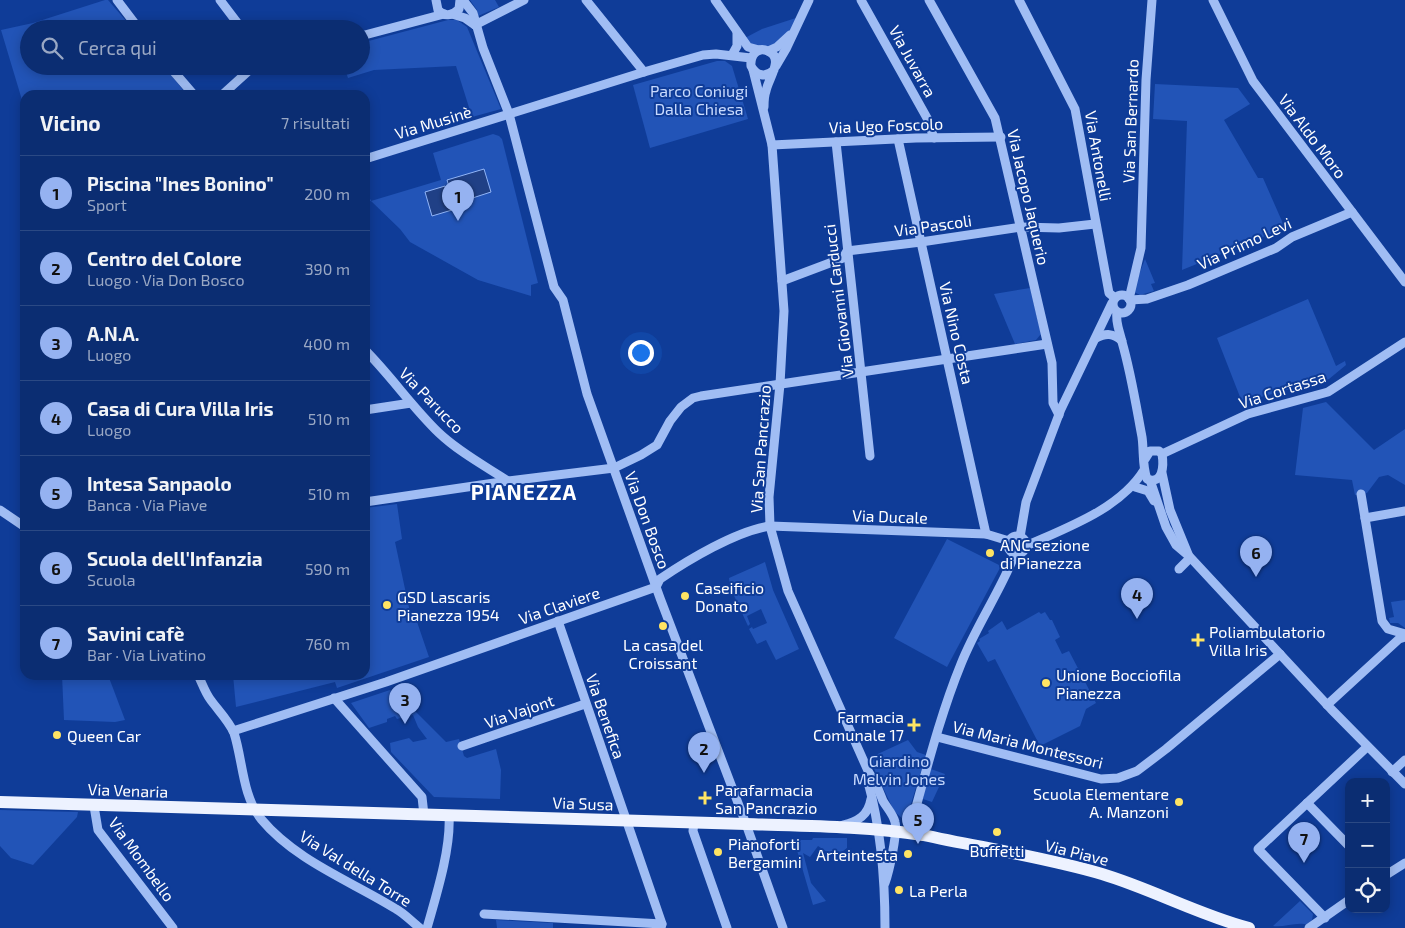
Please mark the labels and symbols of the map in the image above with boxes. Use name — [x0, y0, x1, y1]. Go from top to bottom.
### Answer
street label: Via Juvarra — [886, 22, 940, 100]
street label: Via San Bernardo — [1118, 59, 1142, 183]
park label: Parco Coniugi Dalla Chiesa — [650, 81, 748, 118]
street label: Via Aldo Moro — [1275, 90, 1351, 182]
street label: Via Musinè — [392, 101, 474, 143]
street label: Via Antonelli — [1082, 109, 1116, 203]
street label: Via Ugo Foscolo — [829, 114, 943, 136]
street label: Via Jacopo Jaquerio — [1004, 127, 1054, 267]
pin: 1 — [442, 180, 474, 221]
street label: Via Pascoli — [893, 210, 973, 240]
street label: Via Primo Levi — [1194, 213, 1294, 273]
street label: Via Giovanni Carducci — [819, 223, 857, 379]
street label: Via Nino Costa — [936, 280, 978, 386]
your location — [628, 340, 654, 366]
street label: Via Parucco — [396, 363, 468, 437]
street label: Via Cortassa — [1236, 366, 1328, 412]
street label: Via San Pancrazio — [746, 384, 774, 514]
street label: Via Don Bosco — [622, 469, 674, 571]
district label: PIANEZZA — [471, 479, 577, 504]
street label: Via Ducale — [852, 505, 928, 527]
place label: ANC sezione di Pianezza — [1000, 535, 1090, 572]
pin: 6 — [1240, 536, 1272, 577]
marker: ANC sezione di Pianezza — [984, 547, 996, 559]
place label: Caseificio Donato — [695, 578, 764, 615]
pin: 4 — [1121, 578, 1153, 619]
street label: Via Claviere — [516, 582, 602, 628]
place label: GSD Lascaris Pianezza 1954 — [397, 587, 500, 624]
marker: Caseificio Donato — [679, 590, 691, 602]
marker: GSD Lascaris Pianezza 1954 — [381, 599, 393, 611]
marker: La casa del Croissant — [657, 620, 669, 632]
place label: Poliambulatorio Villa Iris — [1209, 622, 1325, 659]
marker: Poliambulatorio Villa Iris — [1191, 633, 1205, 647]
place label: La casa del Croissant — [623, 635, 703, 672]
place label: Unione Bocciofila Pianezza — [1056, 665, 1181, 702]
street label: Via Benefica — [583, 671, 629, 761]
marker: Unione Bocciofila Pianezza — [1040, 677, 1052, 689]
pin: 3 — [389, 683, 421, 724]
street label: Via Vajont — [482, 690, 557, 733]
place label: Farmacia Comunale 17 — [813, 707, 904, 744]
street label: Via Maria Montessori — [951, 716, 1105, 772]
marker: Farmacia Comunale 17 — [908, 719, 920, 731]
place label: Queen Car — [67, 726, 142, 746]
marker: Queen Car — [51, 729, 63, 741]
pin: 2 — [688, 732, 720, 773]
park label: Giardino Melvin Jones — [853, 751, 945, 788]
street label: Via Venaria — [87, 779, 169, 801]
place label: Parafarmacia San Pancrazio — [715, 780, 817, 817]
place label: Scuola Elementare A. Manzoni — [1033, 784, 1169, 821]
street label: Via Susa — [552, 792, 614, 814]
marker: Parafarmacia San Pancrazio — [699, 792, 711, 804]
marker: Scuola Elementare A. Manzoni — [1173, 796, 1185, 808]
pin: 5 — [902, 803, 934, 844]
street label: Via Mombello — [105, 813, 179, 905]
pin: 7 — [1288, 822, 1320, 863]
street label: Via Val della Torre — [296, 826, 416, 910]
marker: Buffetti — [991, 826, 1003, 838]
place label: Pianoforti Bergamini — [728, 834, 802, 871]
street label: Via Piave — [1043, 835, 1111, 869]
place label: Buffetti — [969, 841, 1025, 860]
place label: Arteintesta — [816, 845, 898, 864]
marker: Pianoforti Bergamini — [712, 846, 724, 858]
marker: Arteintesta — [902, 848, 914, 860]
place label: La Perla — [909, 881, 967, 900]
marker: La Perla — [893, 884, 905, 896]

